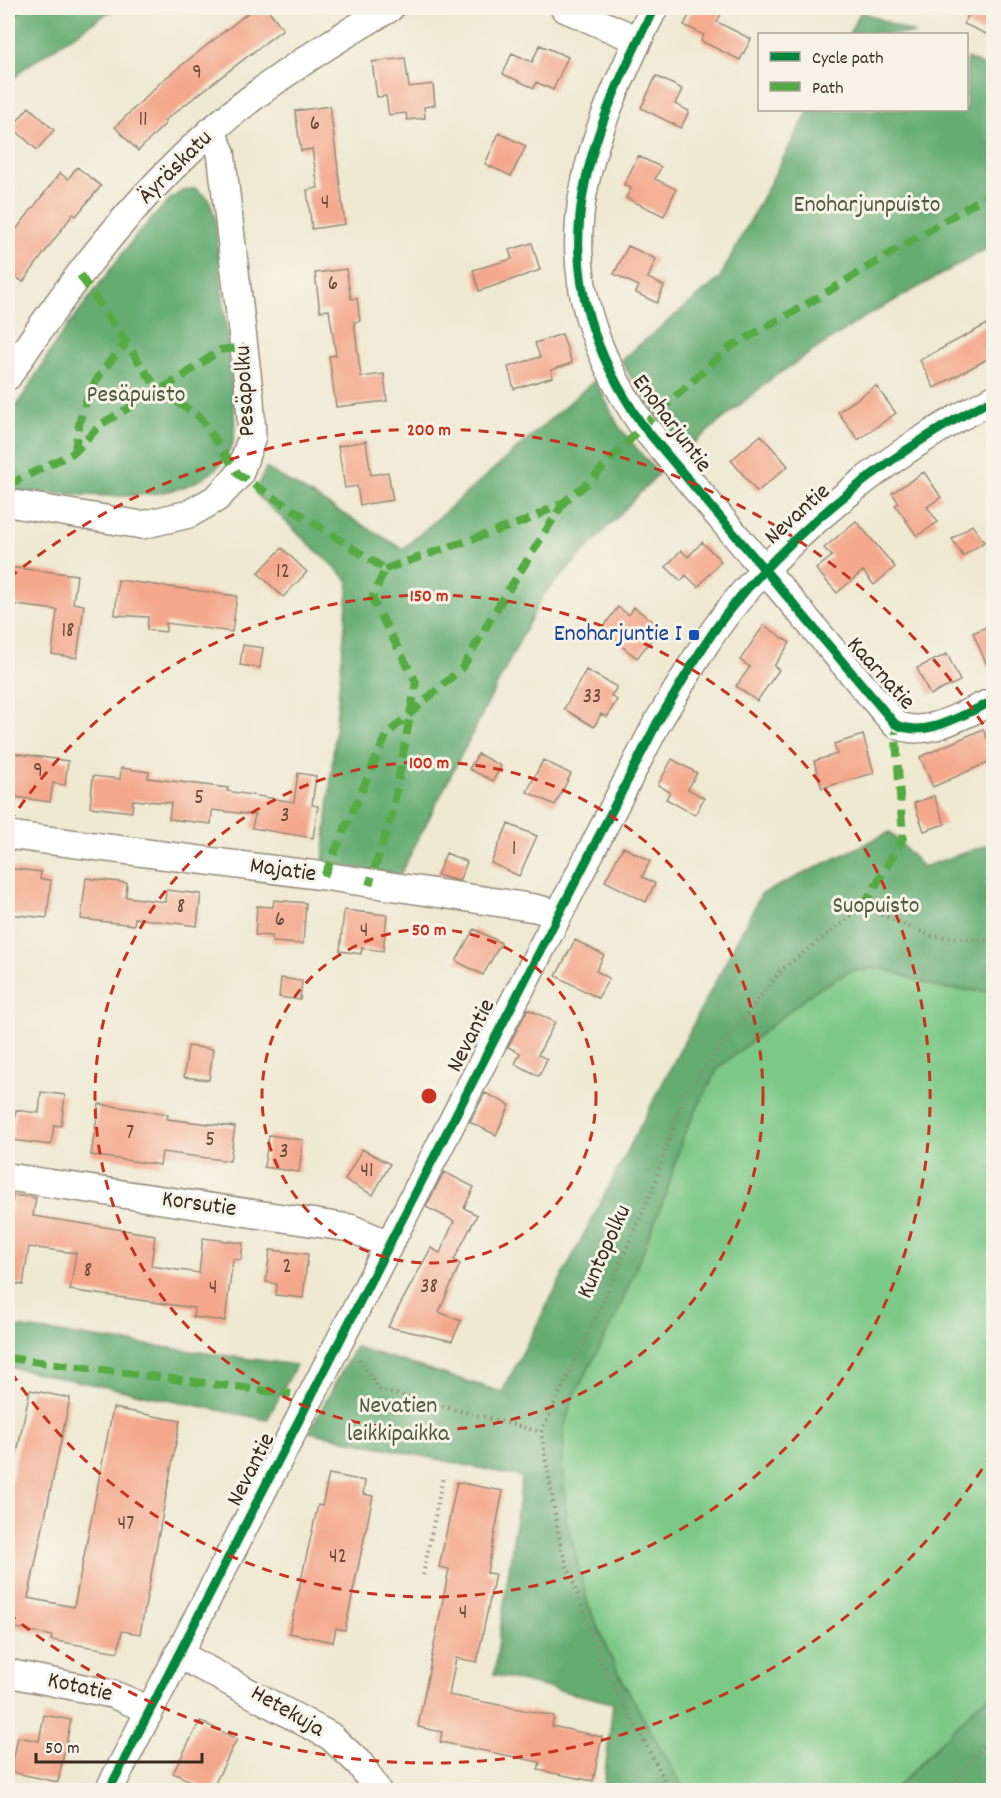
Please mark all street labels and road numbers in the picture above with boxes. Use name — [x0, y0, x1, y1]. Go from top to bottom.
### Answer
street label: Äyräskatu — [131, 123, 221, 213]
street label: Pesäpolku — [227, 345, 265, 437]
street label: Enoharjuntie — [623, 368, 719, 480]
street label: Nevantie — [757, 476, 839, 554]
street label: Kaarnatie — [838, 630, 922, 718]
street label: Majatie — [248, 850, 318, 892]
street label: Nevantie — [439, 993, 505, 1079]
street label: Korsutie — [160, 1183, 238, 1227]
street label: Kuntopolku — [569, 1200, 641, 1304]
street label: Nevantie — [219, 1427, 285, 1513]
street label: Kotatie — [44, 1664, 116, 1712]
street label: Hetekuja — [244, 1677, 331, 1747]

